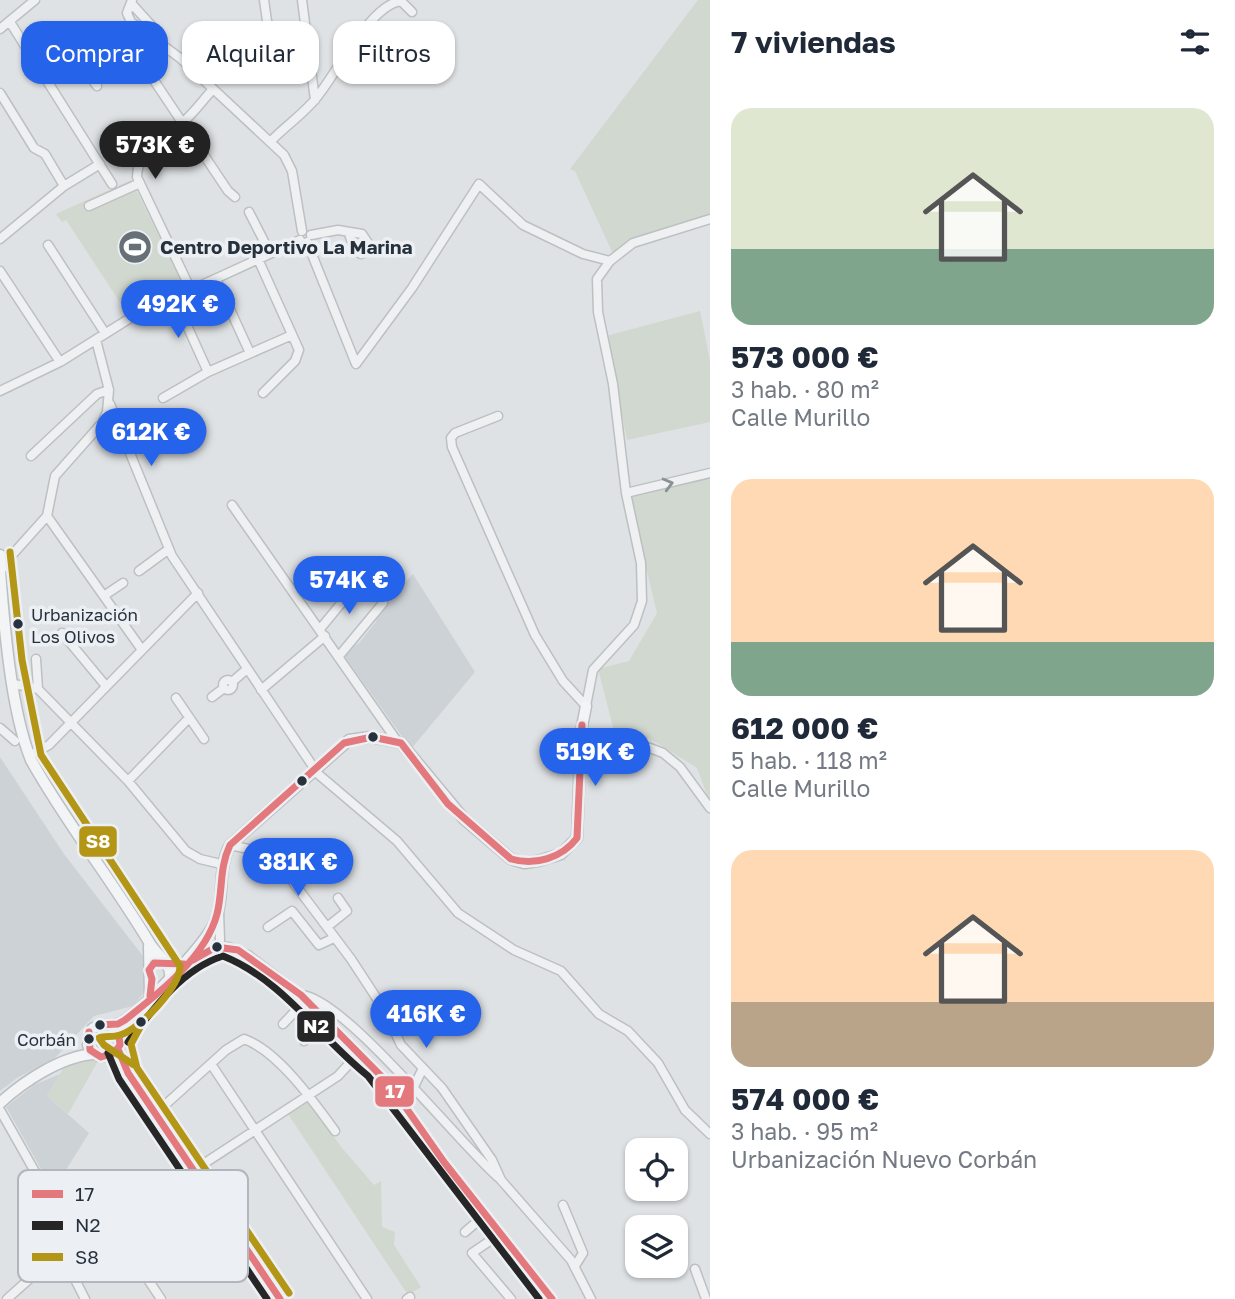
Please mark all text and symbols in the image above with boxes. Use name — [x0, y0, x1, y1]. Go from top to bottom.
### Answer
chip: Comprar — [21, 21, 168, 84]
chip: Alquilar — [182, 21, 319, 84]
chip: Filtros — [333, 21, 455, 84]
icon: filters — [1176, 23, 1214, 61]
text: 7 viviendas — [731, 24, 896, 60]
pin: 573K € — [98, 122, 212, 181]
text: 573K € — [115, 130, 195, 158]
icon: home — [910, 154, 1036, 280]
sports icon: Centro Deportivo La Marina — [116, 228, 154, 266]
place label: Centro Deportivo La Marina — [160, 235, 413, 258]
pin: 492K € — [121, 280, 235, 340]
text: 492K € — [137, 289, 219, 317]
text: 573 000 € — [731, 339, 879, 375]
text: 3 hab. · 80 m² — [731, 375, 879, 403]
text: Calle Murillo — [731, 403, 870, 431]
pin: 612K € — [94, 408, 208, 468]
text: 612K € — [111, 417, 191, 445]
one-way arrow — [662, 478, 674, 492]
icon: home — [910, 525, 1036, 651]
pin: 574K € — [292, 556, 406, 616]
text: 574K € — [309, 565, 389, 593]
place label: Urbanización Los Olivos — [31, 604, 138, 647]
marker: Urbanización Los Olivos — [11, 617, 25, 631]
text: 612 000 € — [731, 710, 878, 746]
pin: 519K € — [538, 728, 652, 788]
unlabelled marker — [366, 730, 380, 744]
text: 519K € — [555, 737, 635, 765]
text: 5 hab. · 118 m² — [731, 746, 887, 774]
unlabelled marker — [295, 774, 309, 788]
text: Calle Murillo — [731, 774, 870, 802]
line badge: S8 — [78, 825, 118, 858]
text: S8 — [86, 829, 110, 852]
pin: 381K € — [241, 838, 355, 898]
text: 381K € — [258, 847, 338, 875]
icon: home — [910, 896, 1036, 1022]
unlabelled marker — [210, 940, 224, 954]
pin: 416K € — [369, 990, 483, 1050]
text: 416K € — [386, 999, 466, 1027]
line badge: N2 — [296, 1010, 336, 1043]
text: N2 — [303, 1014, 329, 1037]
unlabelled marker — [134, 1015, 148, 1029]
unlabelled marker — [93, 1018, 107, 1032]
place label: Corbán — [17, 1029, 76, 1050]
marker: Corbán — [82, 1032, 96, 1046]
line badge: 17 — [374, 1075, 415, 1108]
text: 17 — [385, 1079, 405, 1102]
text: 574 000 € — [731, 1081, 879, 1117]
text: 3 hab. · 95 m² — [731, 1117, 878, 1145]
map controls — [625, 1138, 688, 1278]
button: locate — [625, 1138, 688, 1201]
text: Urbanización Nuevo Corbán — [731, 1145, 1037, 1173]
legend — [18, 1170, 248, 1282]
text: 17 — [75, 1182, 94, 1205]
text: N2 — [75, 1213, 100, 1236]
button: layers — [625, 1215, 688, 1278]
text: S8 — [75, 1245, 99, 1268]

